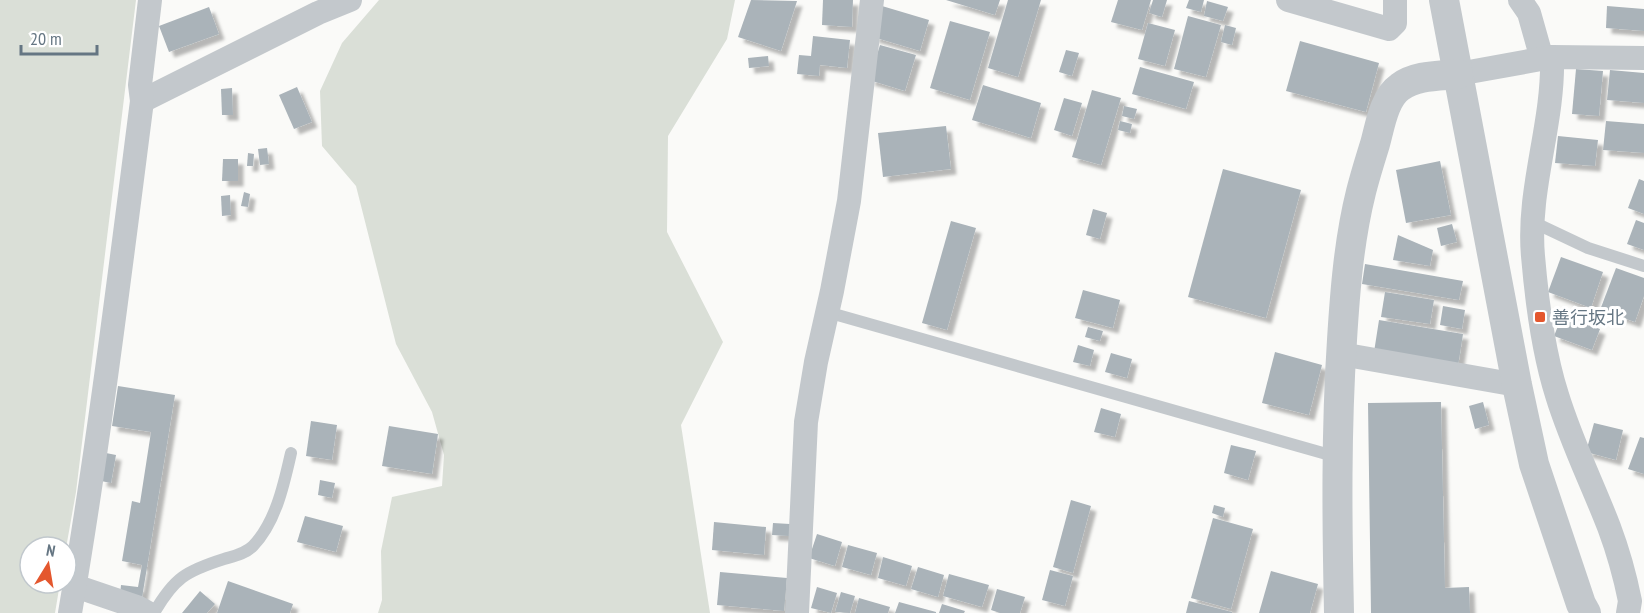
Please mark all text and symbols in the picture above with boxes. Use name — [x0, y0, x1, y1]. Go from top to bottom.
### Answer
scale bar — [21, 18, 98, 56]
text: 20 m — [30, 27, 62, 50]
place label: 善行坂北 — [1552, 306, 1624, 329]
marker: 善行坂北 — [1533, 310, 1547, 324]
north arrow — [18, 535, 78, 595]
text: N — [45, 540, 57, 561]

